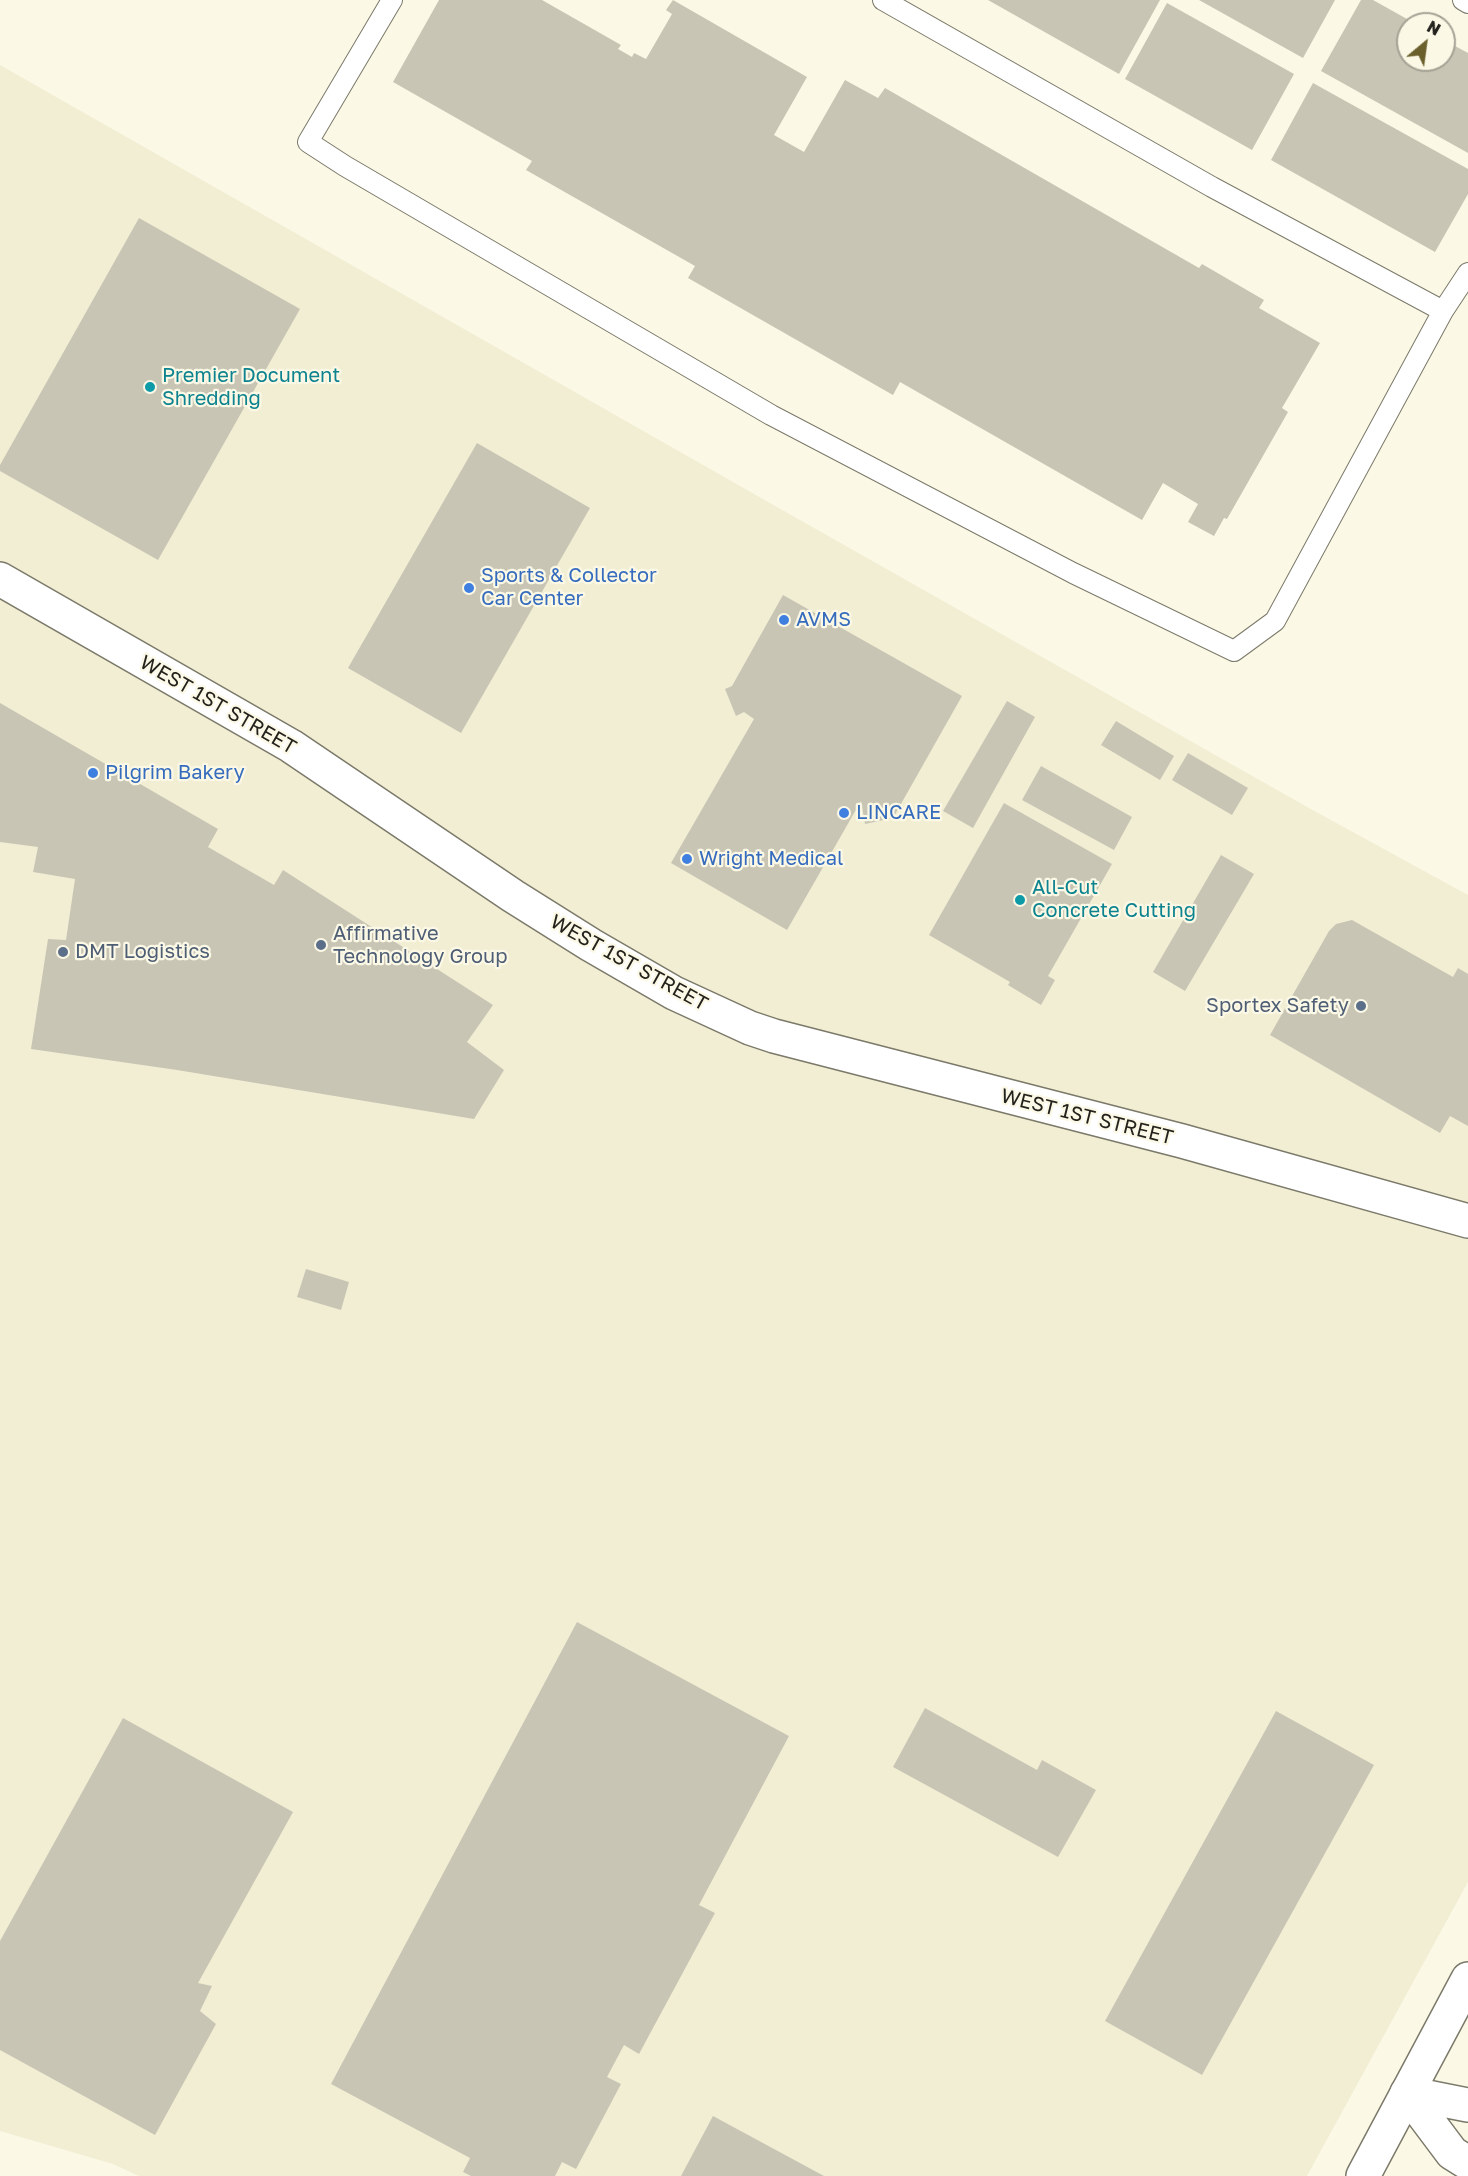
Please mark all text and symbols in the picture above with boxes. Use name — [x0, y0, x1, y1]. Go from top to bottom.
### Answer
north arrow — [1396, 12, 1456, 72]
text: N — [1424, 16, 1444, 40]
place label: Premier Document Shredding — [162, 364, 340, 411]
marker: Premier Document Shredding — [143, 380, 157, 394]
place label: Sports & Collector Car Center — [481, 564, 657, 611]
marker: Sports & Collector Car Center — [462, 581, 476, 595]
place label: AVMS — [796, 608, 851, 632]
marker: AVMS — [777, 613, 791, 627]
street label: WEST 1ST STREET — [135, 650, 301, 760]
place label: Pilgrim Bakery — [105, 761, 245, 785]
marker: Pilgrim Bakery — [86, 766, 100, 780]
place label: LINCARE — [856, 801, 941, 825]
marker: LINCARE — [837, 806, 851, 820]
place label: Wright Medical — [699, 847, 843, 871]
marker: Wright Medical — [680, 852, 694, 866]
place label: All-Cut Concrete Cutting — [1032, 876, 1196, 923]
marker: All-Cut Concrete Cutting — [1013, 893, 1027, 907]
street label: WEST 1ST STREET — [546, 910, 712, 1016]
place label: Affirmative Technology Group — [333, 922, 507, 969]
marker: Affirmative Technology Group — [314, 938, 328, 952]
place label: DMT Logistics — [75, 940, 210, 964]
marker: DMT Logistics — [56, 945, 70, 959]
place label: Sportex Safety — [1206, 994, 1349, 1018]
marker: Sportex Safety — [1354, 999, 1368, 1013]
street label: WEST 1ST STREET — [998, 1084, 1176, 1150]

